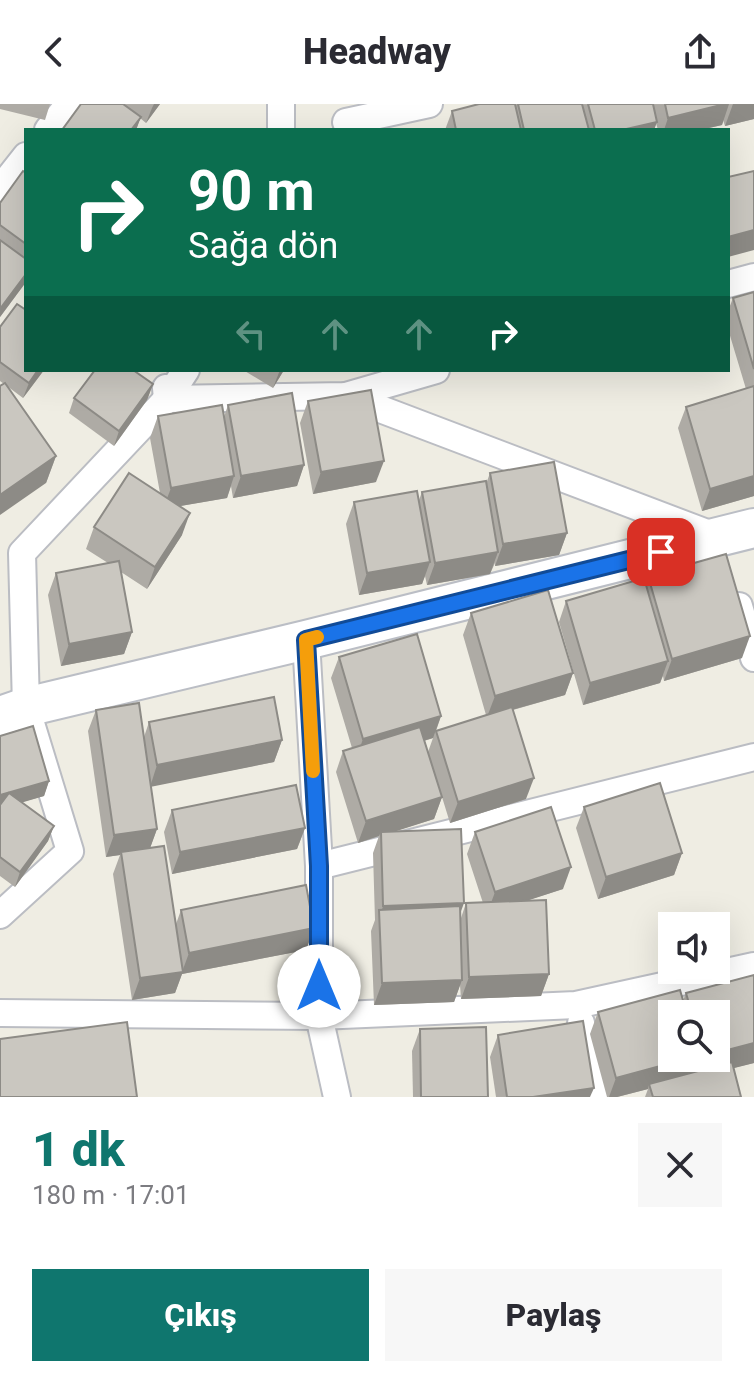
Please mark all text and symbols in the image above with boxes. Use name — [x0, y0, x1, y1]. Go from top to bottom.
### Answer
icon: back — [32, 30, 76, 74]
icon: share — [678, 30, 722, 74]
text: Headway — [303, 31, 451, 73]
text: 90 m — [188, 158, 315, 224]
icon: right — [56, 160, 160, 264]
text: Sağa dön — [188, 225, 338, 267]
icon: left — [229, 312, 273, 356]
icon: ahead — [313, 312, 357, 356]
icon: ahead — [397, 312, 441, 356]
icon: right — [481, 312, 525, 356]
pin — [627, 518, 695, 586]
icon: arrive — [639, 530, 683, 574]
map controls — [658, 912, 730, 1072]
button: sound — [658, 912, 730, 984]
position arrow — [277, 944, 361, 1028]
button: search — [658, 1000, 730, 1072]
text: 1 dk — [32, 1121, 125, 1178]
button: close — [638, 1123, 722, 1207]
text: 180 m · 17:01 — [32, 1180, 190, 1210]
button: Çıkış — [32, 1269, 369, 1361]
button: Paylaş — [385, 1269, 722, 1361]

